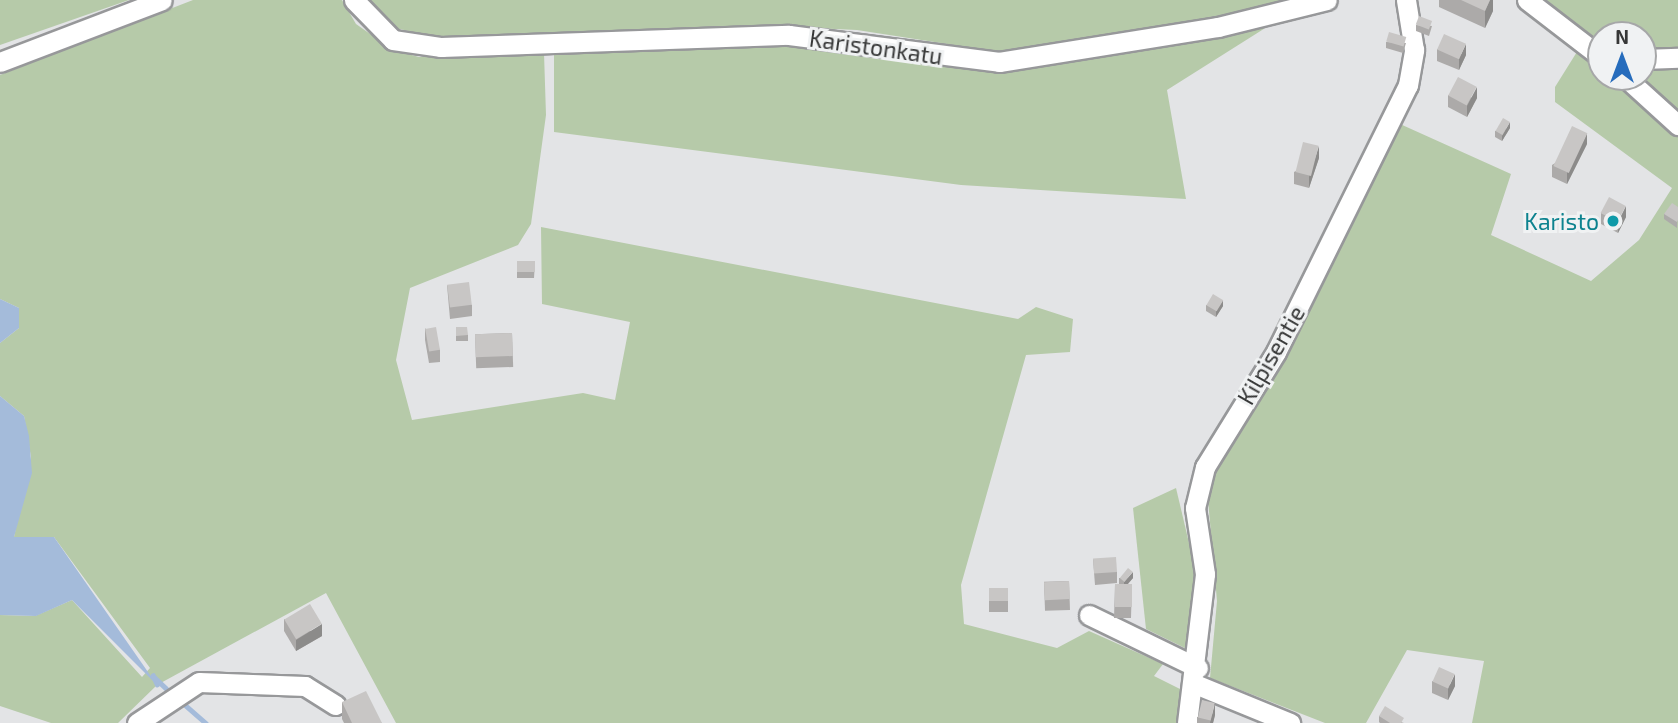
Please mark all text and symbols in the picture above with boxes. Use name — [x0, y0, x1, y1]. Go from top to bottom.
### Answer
north arrow — [1587, 21, 1657, 91]
street label: Karistonkatu — [808, 24, 944, 70]
text: N — [1615, 25, 1629, 48]
place label: Karisto — [1524, 207, 1599, 235]
marker: Karisto — [1605, 213, 1621, 229]
street label: Kilpisentie — [1232, 301, 1310, 409]

